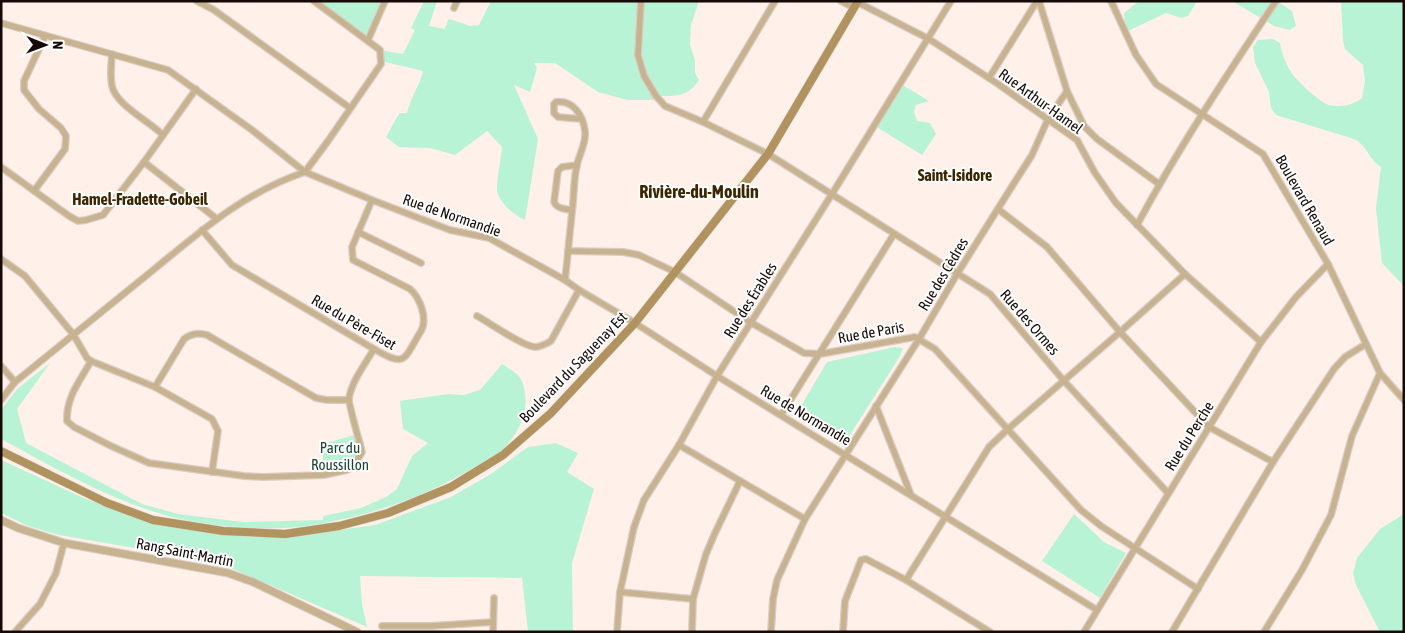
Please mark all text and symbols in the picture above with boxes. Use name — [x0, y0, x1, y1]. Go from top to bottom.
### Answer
north arrow — [20, 20, 70, 70]
text: N — [50, 41, 66, 49]
street label: Rue Arthur-Hamel — [996, 65, 1086, 137]
street label: Boulevard Renaud — [1272, 152, 1338, 248]
district label: Saint-Isidore — [918, 166, 992, 184]
district label: Rivière-du-Moulin — [639, 181, 759, 202]
district label: Hamel-Fradette-Gobeil — [72, 190, 209, 208]
street label: Rue de Normandie — [401, 190, 503, 240]
street label: Rue des Cèdres — [915, 234, 971, 314]
street label: Rue des Érables — [720, 259, 780, 341]
street label: Rue des Ormes — [997, 286, 1063, 358]
street label: Rue du Père-Fiset — [309, 291, 399, 353]
street label: Boulevard du Saguenay Est — [516, 308, 630, 426]
street label: Rue de Paris — [837, 318, 905, 346]
street label: Rue de Normandie — [758, 381, 854, 449]
street label: Rue du Perche — [1161, 398, 1217, 474]
park label: Parc du Roussillon — [311, 439, 369, 473]
street label: Rang Saint-Martin — [135, 534, 235, 570]

